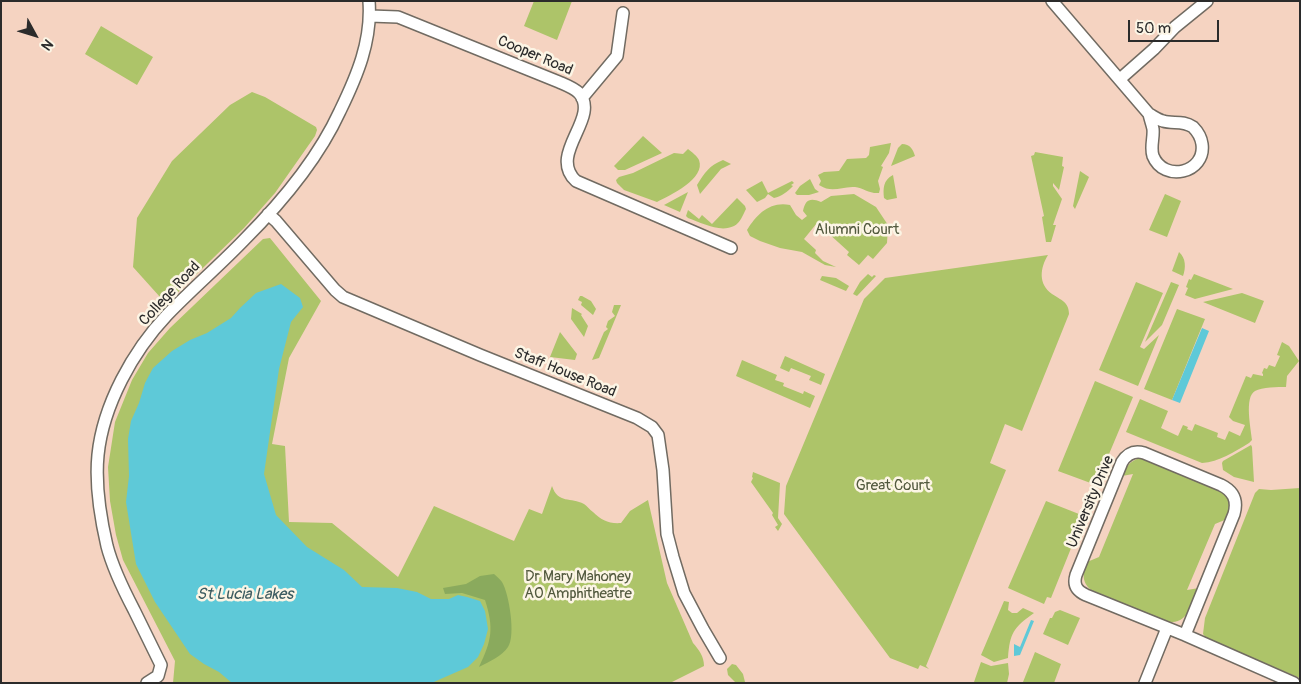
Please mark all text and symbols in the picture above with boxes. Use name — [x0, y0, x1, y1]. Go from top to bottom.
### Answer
north arrow — [10, 10, 60, 60]
scale bar — [1131, 10, 1222, 42]
text: 50 m — [1136, 19, 1171, 38]
street label: Cooper Road — [495, 32, 575, 80]
text: N — [37, 36, 57, 54]
park label: Alumni Court — [815, 221, 899, 239]
street label: College Road — [136, 258, 204, 330]
street label: Staff House Road — [511, 344, 619, 402]
street label: University Drive — [1064, 453, 1118, 551]
park label: Great Court — [856, 477, 930, 495]
park label: Dr Mary Mahoney AO Amphitheatre — [524, 568, 632, 603]
water label: St Lucia Lakes — [197, 585, 293, 605]

